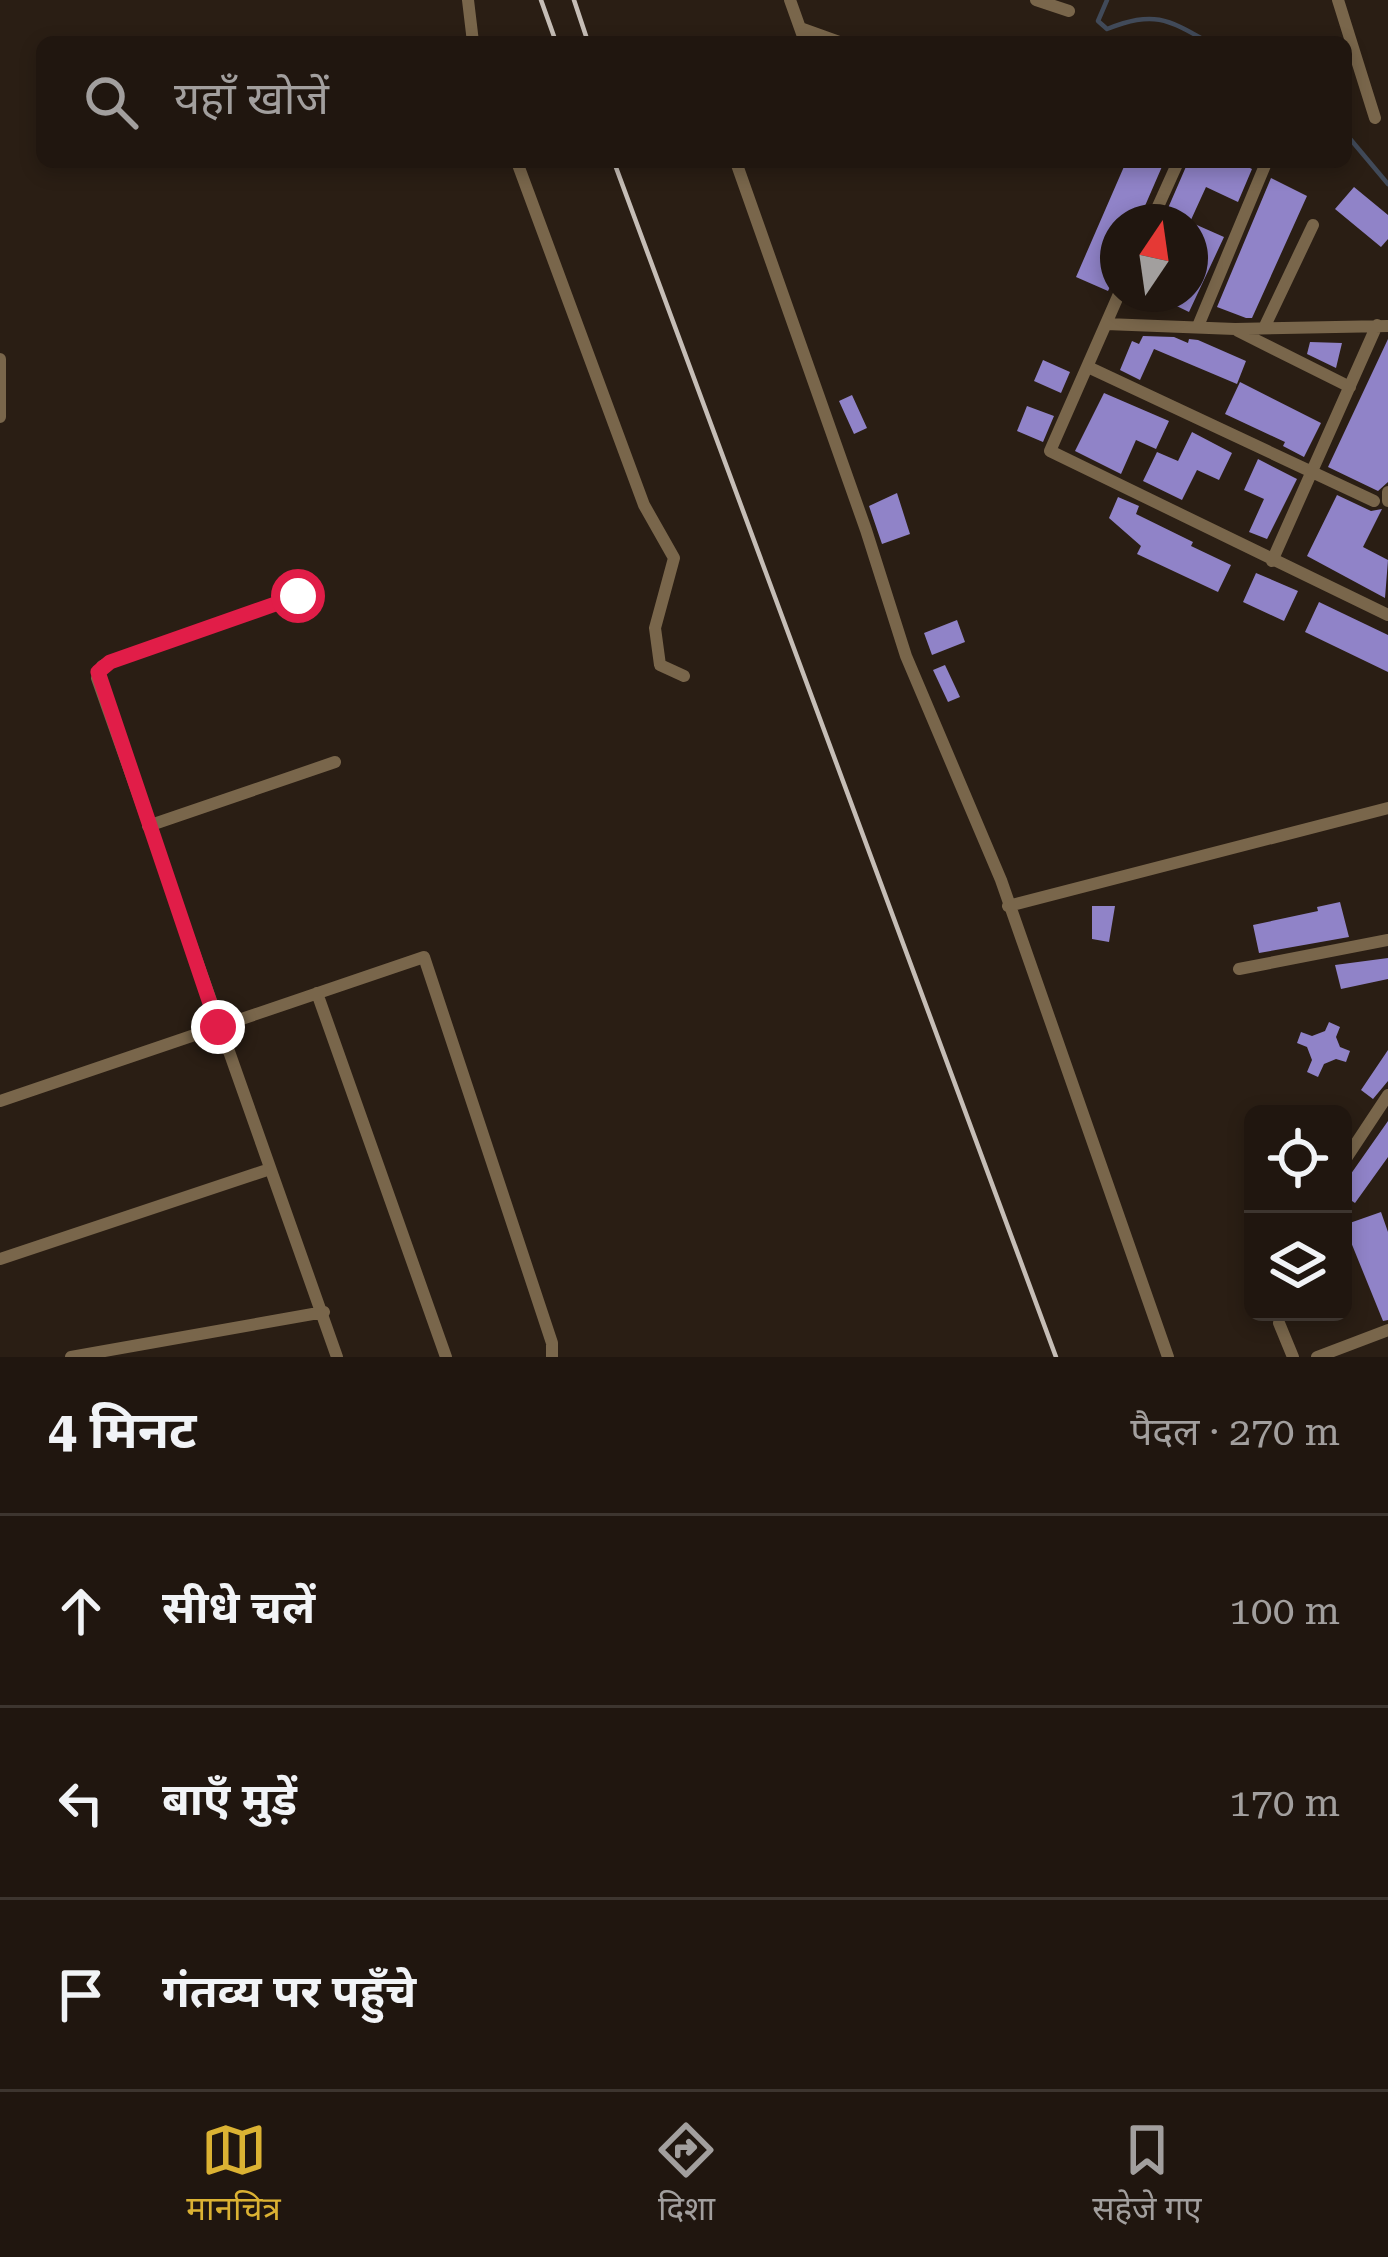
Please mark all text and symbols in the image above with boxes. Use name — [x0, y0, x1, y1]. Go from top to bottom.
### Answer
search box — [36, 36, 1352, 168]
icon: search — [78, 69, 144, 135]
text: यहाँ खोजें — [174, 72, 329, 125]
north arrow — [1100, 204, 1208, 312]
route start — [271, 569, 325, 623]
route end — [191, 1000, 245, 1054]
map controls — [1244, 1105, 1352, 1321]
button: locate — [1244, 1105, 1352, 1213]
button: layers — [1244, 1213, 1352, 1321]
text: 4 मिनट — [48, 1401, 197, 1460]
text: पैदल · 270 m — [1130, 1409, 1340, 1455]
icon: ahead — [48, 1578, 114, 1644]
text: सीधे चलें — [162, 1581, 315, 1634]
text: 100 m — [1229, 1588, 1340, 1634]
icon: left — [48, 1770, 114, 1836]
text: बाएँ मुड़ें — [162, 1773, 297, 1826]
text: 170 m — [1229, 1780, 1340, 1826]
icon: arrive — [48, 1962, 114, 2028]
text: गंतव्य पर पहुँचे — [162, 1965, 416, 2018]
tab: मानचित्र — [186, 2117, 281, 2233]
tab: दिशा — [653, 2117, 719, 2233]
tab: सहेजे गए — [1092, 2117, 1202, 2233]

